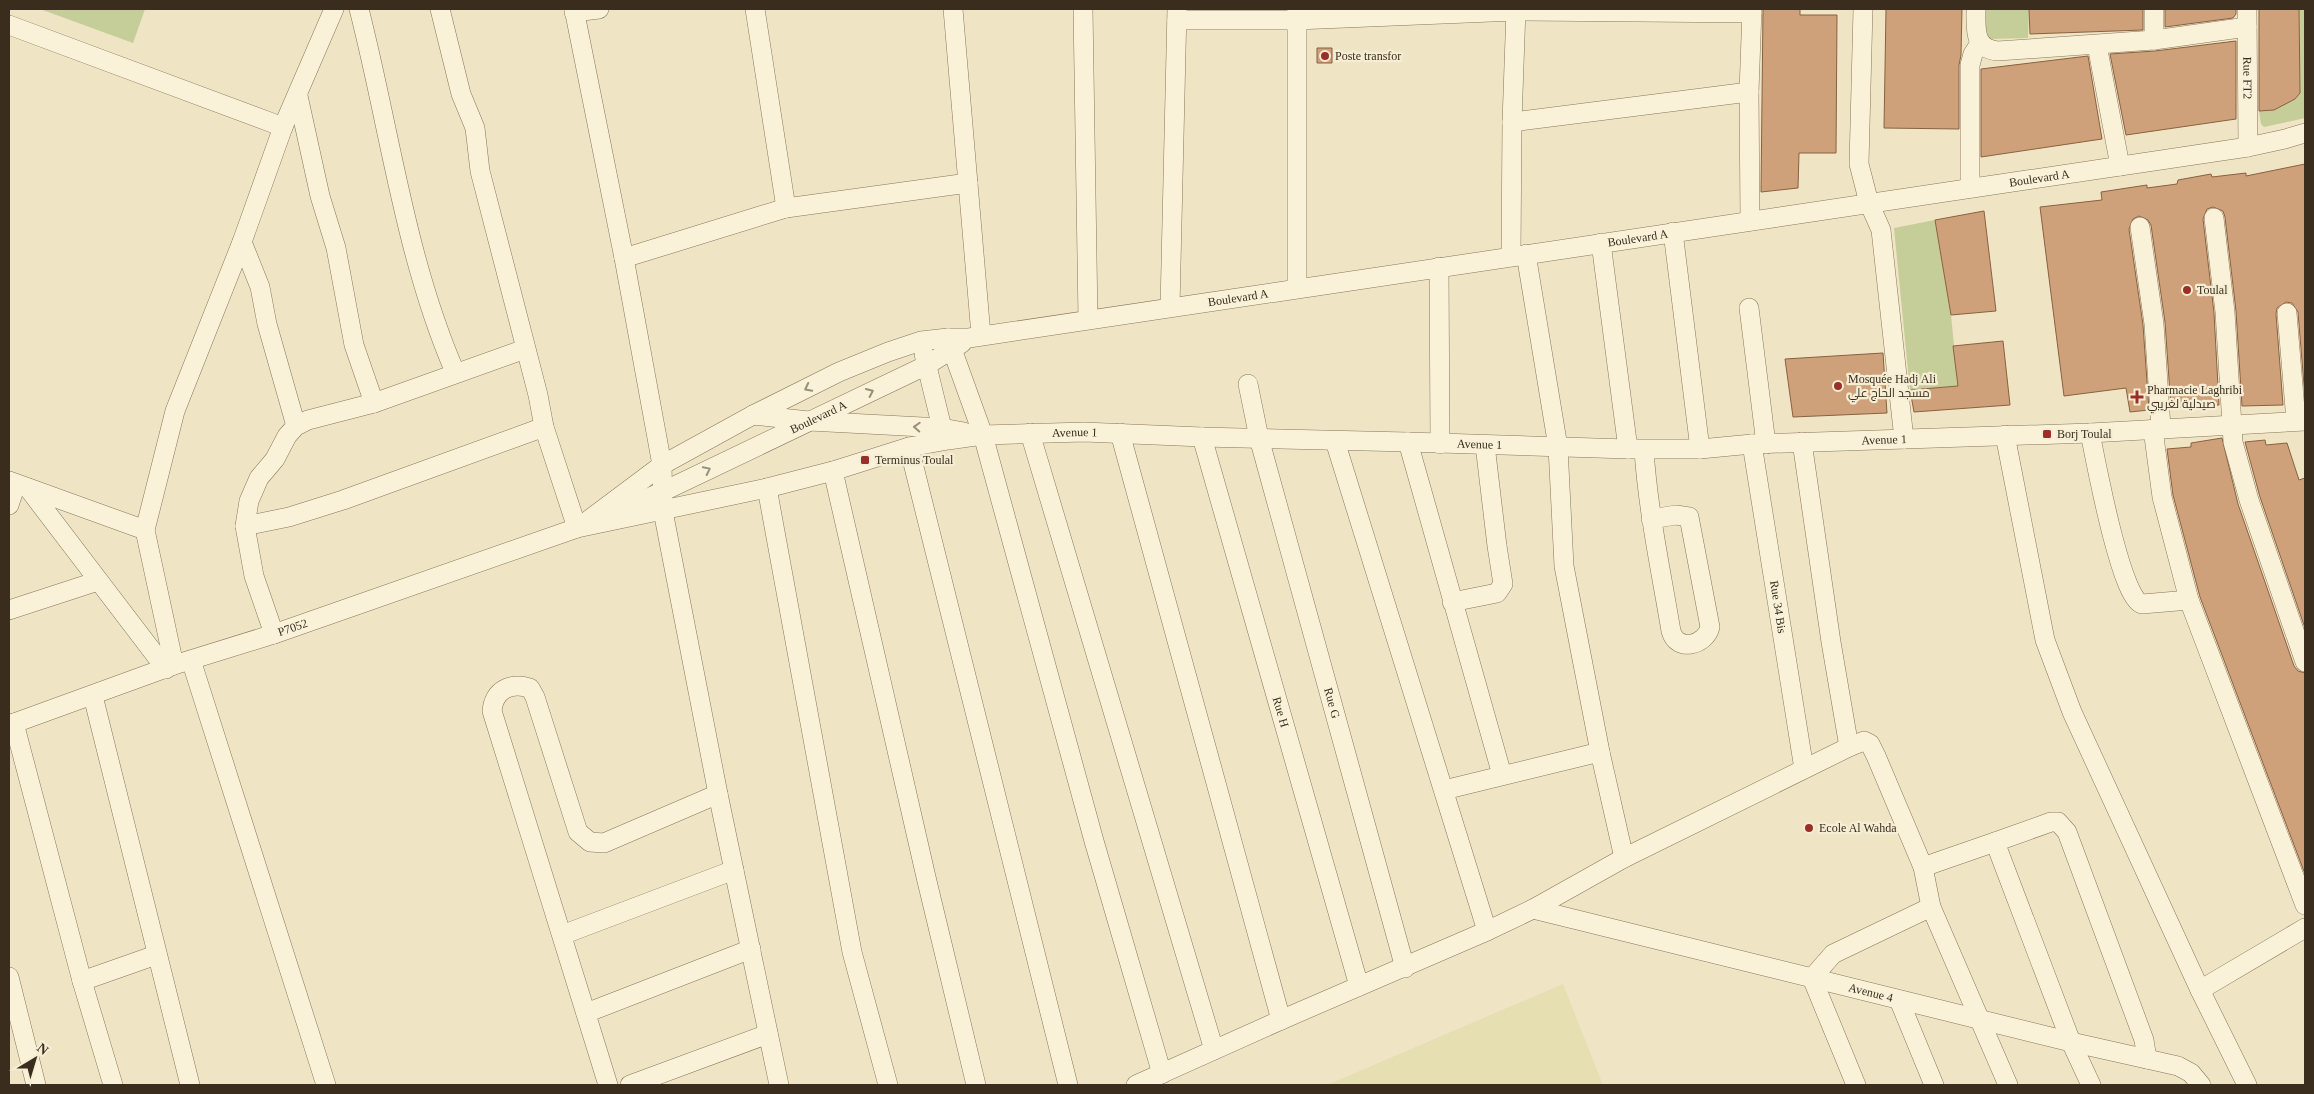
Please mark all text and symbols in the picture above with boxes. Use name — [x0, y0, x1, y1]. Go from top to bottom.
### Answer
place label: Poste transfor — [1335, 49, 1401, 63]
marker: Poste transfor — [1319, 50, 1331, 62]
street label: Rue FT2 — [2240, 57, 2255, 99]
street label: Boulevard A — [2008, 167, 2071, 190]
street label: Boulevard A — [1607, 227, 1669, 250]
place label: Toulal — [2197, 283, 2228, 297]
marker: Toulal — [2181, 284, 2193, 296]
street label: Boulevard A — [1207, 286, 1270, 309]
place label: Mosquée Hadj Ali مسجد الحاج علي — [1848, 372, 1937, 403]
marker: Mosquée Hadj Ali مسجد الحاج علي — [1832, 380, 1844, 392]
one-way arrow — [804, 382, 813, 392]
place label: Pharmacie Laghribi صيدلية لغريبي — [2147, 383, 2243, 414]
one-way arrow — [865, 388, 874, 399]
marker: Pharmacie Laghribi صيدلية لغريبي — [2131, 391, 2143, 403]
street label: Boulevard A — [788, 397, 849, 437]
one-way arrow — [913, 421, 921, 432]
street label: Avenue 1 — [1052, 425, 1098, 440]
place label: Borj Toulal — [2057, 427, 2112, 441]
marker: Borj Toulal — [2041, 428, 2053, 440]
street label: Avenue 1 — [1861, 432, 1907, 447]
street label: Avenue 1 — [1457, 437, 1502, 452]
place label: Terminus Toulal — [875, 453, 954, 467]
marker: Terminus Toulal — [859, 454, 871, 466]
one-way arrow — [702, 466, 711, 476]
street label: Rue 34 Bis — [1767, 579, 1789, 635]
street label: P7052 — [276, 616, 309, 639]
street label: Rue G — [1321, 686, 1343, 720]
street label: Rue H — [1270, 695, 1292, 729]
place label: Ecole Al Wahda — [1819, 821, 1897, 835]
marker: Ecole Al Wahda — [1803, 822, 1815, 834]
street label: Avenue 4 — [1847, 980, 1895, 1005]
north arrow — [10, 1034, 60, 1084]
text: N — [34, 1040, 51, 1058]

